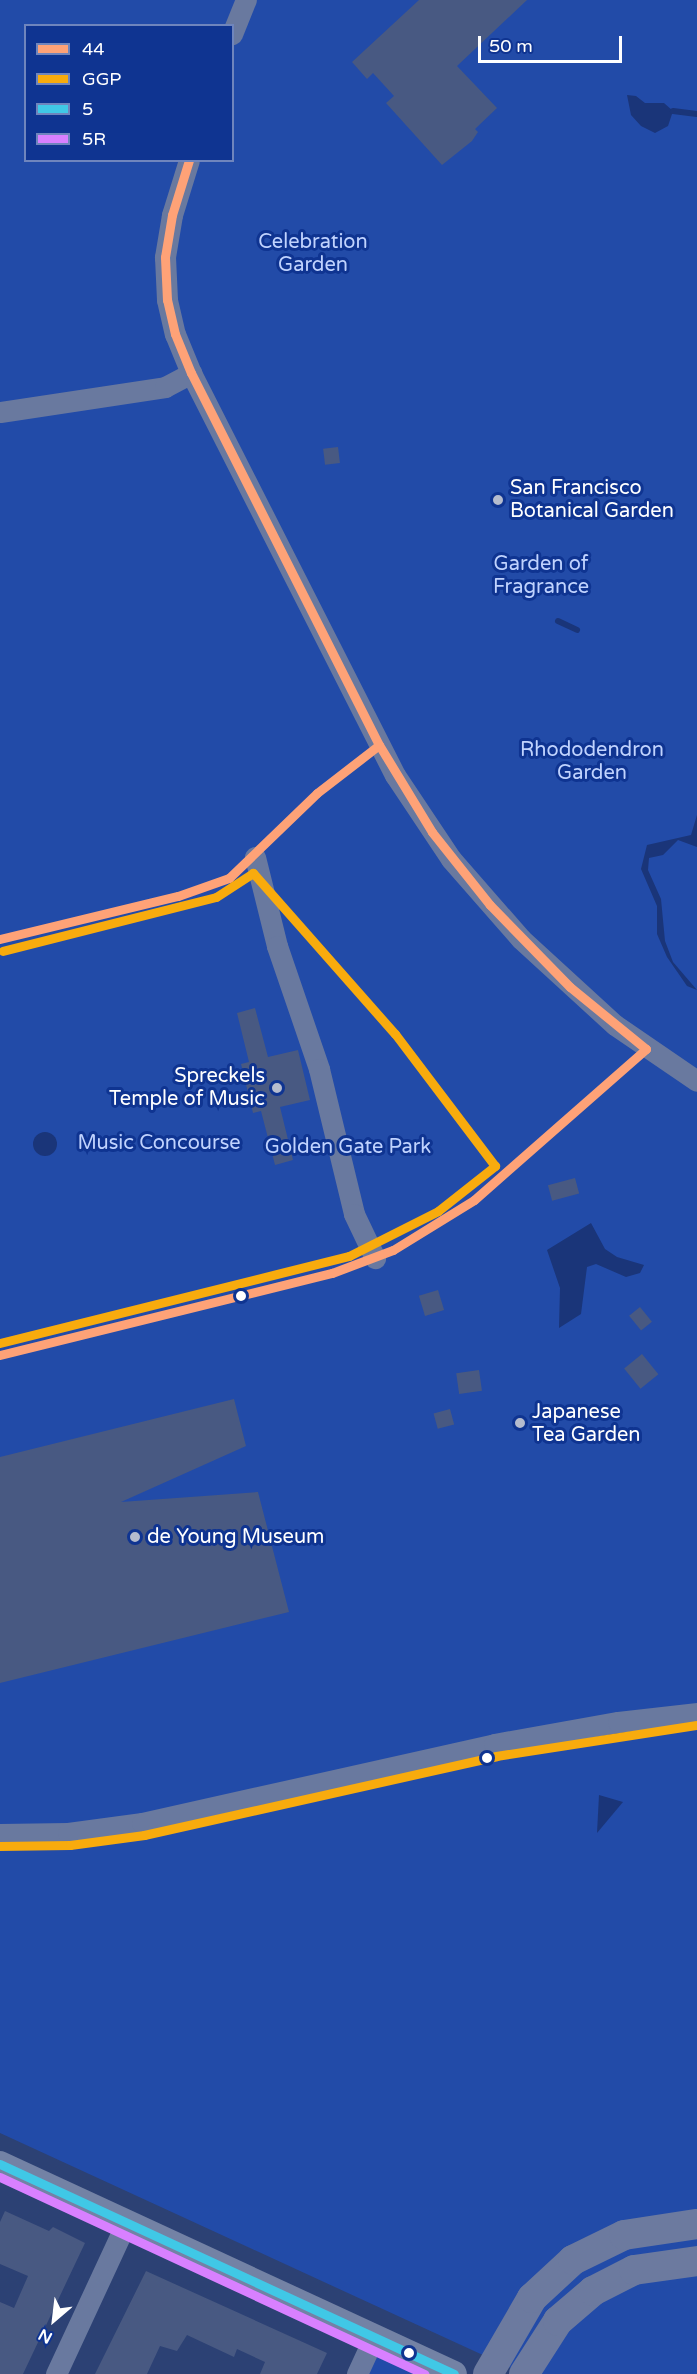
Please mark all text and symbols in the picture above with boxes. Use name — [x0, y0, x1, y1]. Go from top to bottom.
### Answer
legend — [24, 24, 234, 162]
scale bar — [481, 24, 625, 62]
text: 50 m — [489, 35, 533, 57]
text: 44 — [82, 38, 105, 60]
text: GGP — [82, 68, 121, 90]
text: 5 — [82, 98, 93, 120]
text: 5R — [82, 128, 106, 150]
park label: Celebration Garden — [258, 231, 368, 278]
place label: San Francisco Botanical Garden — [510, 476, 674, 523]
marker: San Francisco Botanical Garden — [491, 493, 505, 507]
park label: Garden of Fragrance — [493, 553, 589, 600]
park label: Rhododendron Garden — [520, 739, 664, 786]
place label: Spreckels Temple of Music — [109, 1064, 265, 1111]
marker: Spreckels Temple of Music — [270, 1081, 284, 1095]
park label: Music Concourse — [77, 1131, 241, 1155]
park label: Golden Gate Park — [265, 1135, 431, 1159]
unlabelled marker — [235, 1290, 247, 1302]
place label: Japanese Tea Garden — [532, 1400, 641, 1447]
marker: Japanese Tea Garden — [513, 1416, 527, 1430]
place label: de Young Museum — [147, 1525, 324, 1549]
marker: de Young Museum — [128, 1530, 142, 1544]
unlabelled marker — [481, 1752, 493, 1764]
north arrow — [24, 2290, 84, 2350]
text: N — [35, 2324, 56, 2348]
unlabelled marker — [403, 2347, 415, 2359]

